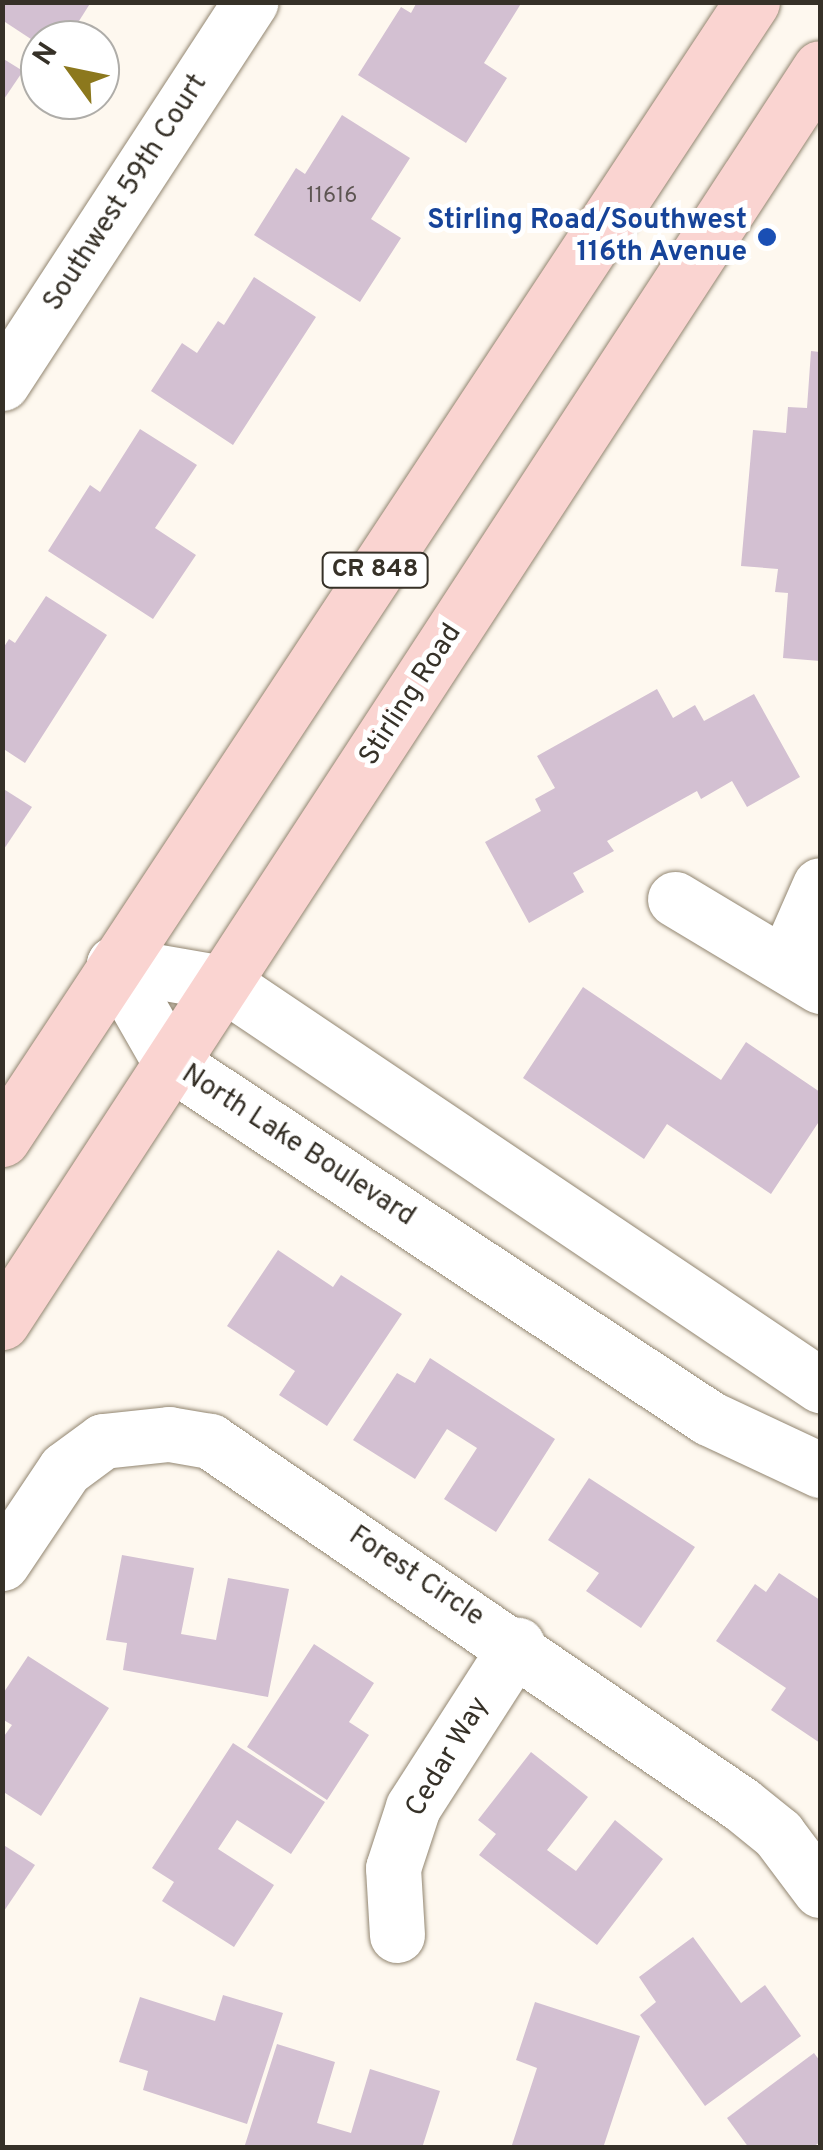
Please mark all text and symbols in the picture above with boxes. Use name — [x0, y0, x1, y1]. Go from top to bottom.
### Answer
north arrow — [20, 20, 120, 120]
text: N — [26, 37, 67, 73]
street label: Southwest 59th Court — [37, 68, 215, 318]
house number: 11616 — [307, 184, 357, 210]
place label: Stirling Road/Southwest 116th Avenue — [427, 204, 747, 270]
marker: Stirling Road/Southwest 116th Avenue — [756, 226, 778, 248]
road number: CR 848 — [320, 550, 430, 590]
street label: Stirling Road — [353, 618, 469, 772]
street label: North Lake Boulevard — [175, 1058, 421, 1234]
street label: Forest Circle — [342, 1520, 490, 1634]
street label: Cedar Way — [399, 1691, 497, 1823]

